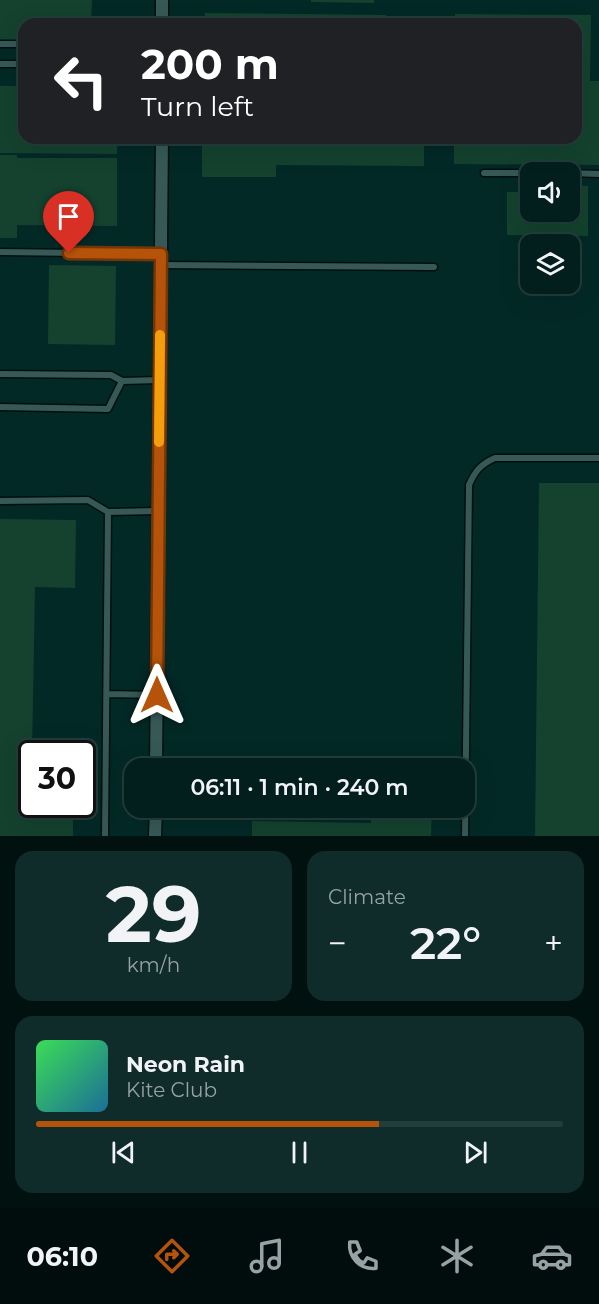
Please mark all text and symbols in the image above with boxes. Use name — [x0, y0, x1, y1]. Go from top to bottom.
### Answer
text: 200 m — [141, 38, 279, 90]
icon: left — [42, 42, 120, 120]
text: Turn left — [141, 90, 254, 123]
map controls — [520, 162, 580, 294]
button: sound — [520, 162, 580, 222]
pin — [43, 191, 94, 253]
icon: arrive — [52, 200, 85, 233]
button: layers — [520, 234, 580, 294]
position arrow — [125, 663, 189, 727]
speed limit sign: 30 — [18, 740, 96, 818]
text: 06:11 · 1 min · 240 m — [190, 774, 409, 801]
text: 29 — [106, 866, 201, 962]
text: Climate — [328, 885, 406, 909]
text: 22° — [410, 915, 481, 970]
text: − — [328, 923, 347, 963]
text: + — [544, 923, 563, 963]
text: km/h — [127, 953, 180, 977]
text: Neon Rain — [126, 1051, 245, 1078]
text: Kite Club — [126, 1078, 217, 1102]
icon: previous — [107, 1136, 140, 1169]
icon: pause — [283, 1136, 316, 1169]
icon: next — [459, 1136, 492, 1169]
icon: directions — [151, 1235, 193, 1277]
icon: music — [246, 1235, 288, 1277]
icon: phone — [341, 1235, 383, 1277]
icon: climate — [436, 1235, 478, 1277]
icon: car — [531, 1235, 573, 1277]
text: 06:10 — [26, 1240, 98, 1273]

